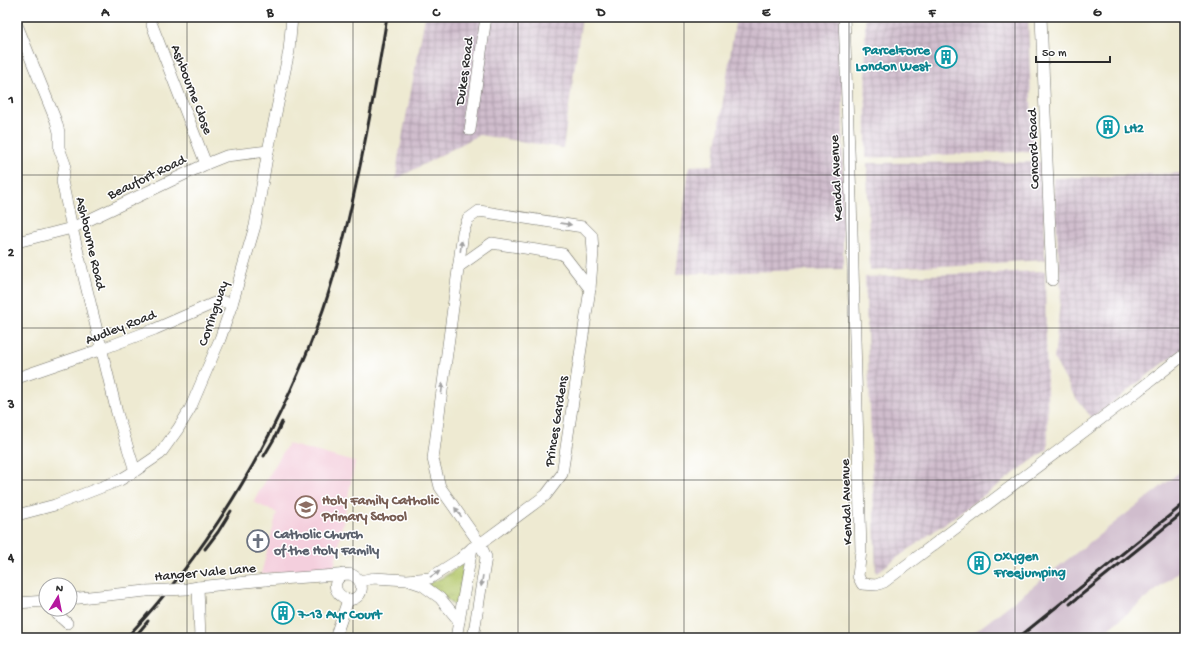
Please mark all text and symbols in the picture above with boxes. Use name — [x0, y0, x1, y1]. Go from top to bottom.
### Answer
text: A — [100, 6, 110, 21]
text: B — [266, 6, 275, 21]
text: C — [431, 6, 441, 21]
text: D — [596, 6, 606, 21]
text: E — [762, 6, 771, 21]
text: F — [928, 6, 937, 21]
text: G — [1093, 6, 1102, 21]
street label: Dukes Road — [452, 35, 479, 107]
scale bar — [1036, 38, 1110, 64]
street label: Ashbourne Close — [166, 43, 216, 138]
place label: ParcelForce London West — [856, 43, 931, 76]
building icon: ParcelForce London West — [933, 44, 959, 70]
text: 50 m — [1042, 47, 1067, 61]
text: 1 — [7, 93, 14, 108]
street label: Concord Road — [1025, 107, 1044, 189]
building icon: LH2 — [1095, 114, 1121, 140]
place label: LH2 — [1124, 121, 1144, 138]
street label: Kendal Avenue — [827, 134, 848, 221]
street label: Beaufort Road — [104, 151, 191, 205]
street label: Ashbourne Road — [71, 195, 109, 293]
one-way arrow — [559, 221, 572, 227]
one-way arrow — [458, 240, 464, 252]
text: 2 — [8, 246, 15, 261]
street label: Corringway — [195, 279, 233, 349]
street label: Audley Road — [83, 306, 160, 350]
street label: Princes Gardens — [542, 374, 573, 469]
one-way arrow — [439, 383, 445, 395]
text: 3 — [7, 398, 15, 413]
street label: Kendal Avenue — [837, 458, 857, 545]
place label: Holy Family Catholic Primary School — [321, 493, 440, 526]
school or university icon: Holy Family Catholic Primary School — [293, 494, 319, 520]
one-way arrow — [454, 507, 462, 517]
place label: Catholic Church of the Holy Family — [273, 527, 379, 560]
church icon: Catholic Church of the Holy Family — [245, 528, 271, 554]
place label: Oxygen Freejumping — [993, 549, 1066, 582]
building icon: Oxygen Freejumping — [966, 550, 992, 576]
text: 4 — [7, 551, 15, 566]
street label: Hanger Vale Lane — [154, 561, 257, 586]
one-way arrow — [429, 571, 441, 578]
one-way arrow — [479, 575, 485, 587]
north arrow — [38, 577, 78, 617]
text: N — [55, 583, 64, 596]
building icon: 7-13 Ayr Court — [270, 600, 296, 626]
place label: 7-13 Ayr Court — [297, 607, 383, 624]

